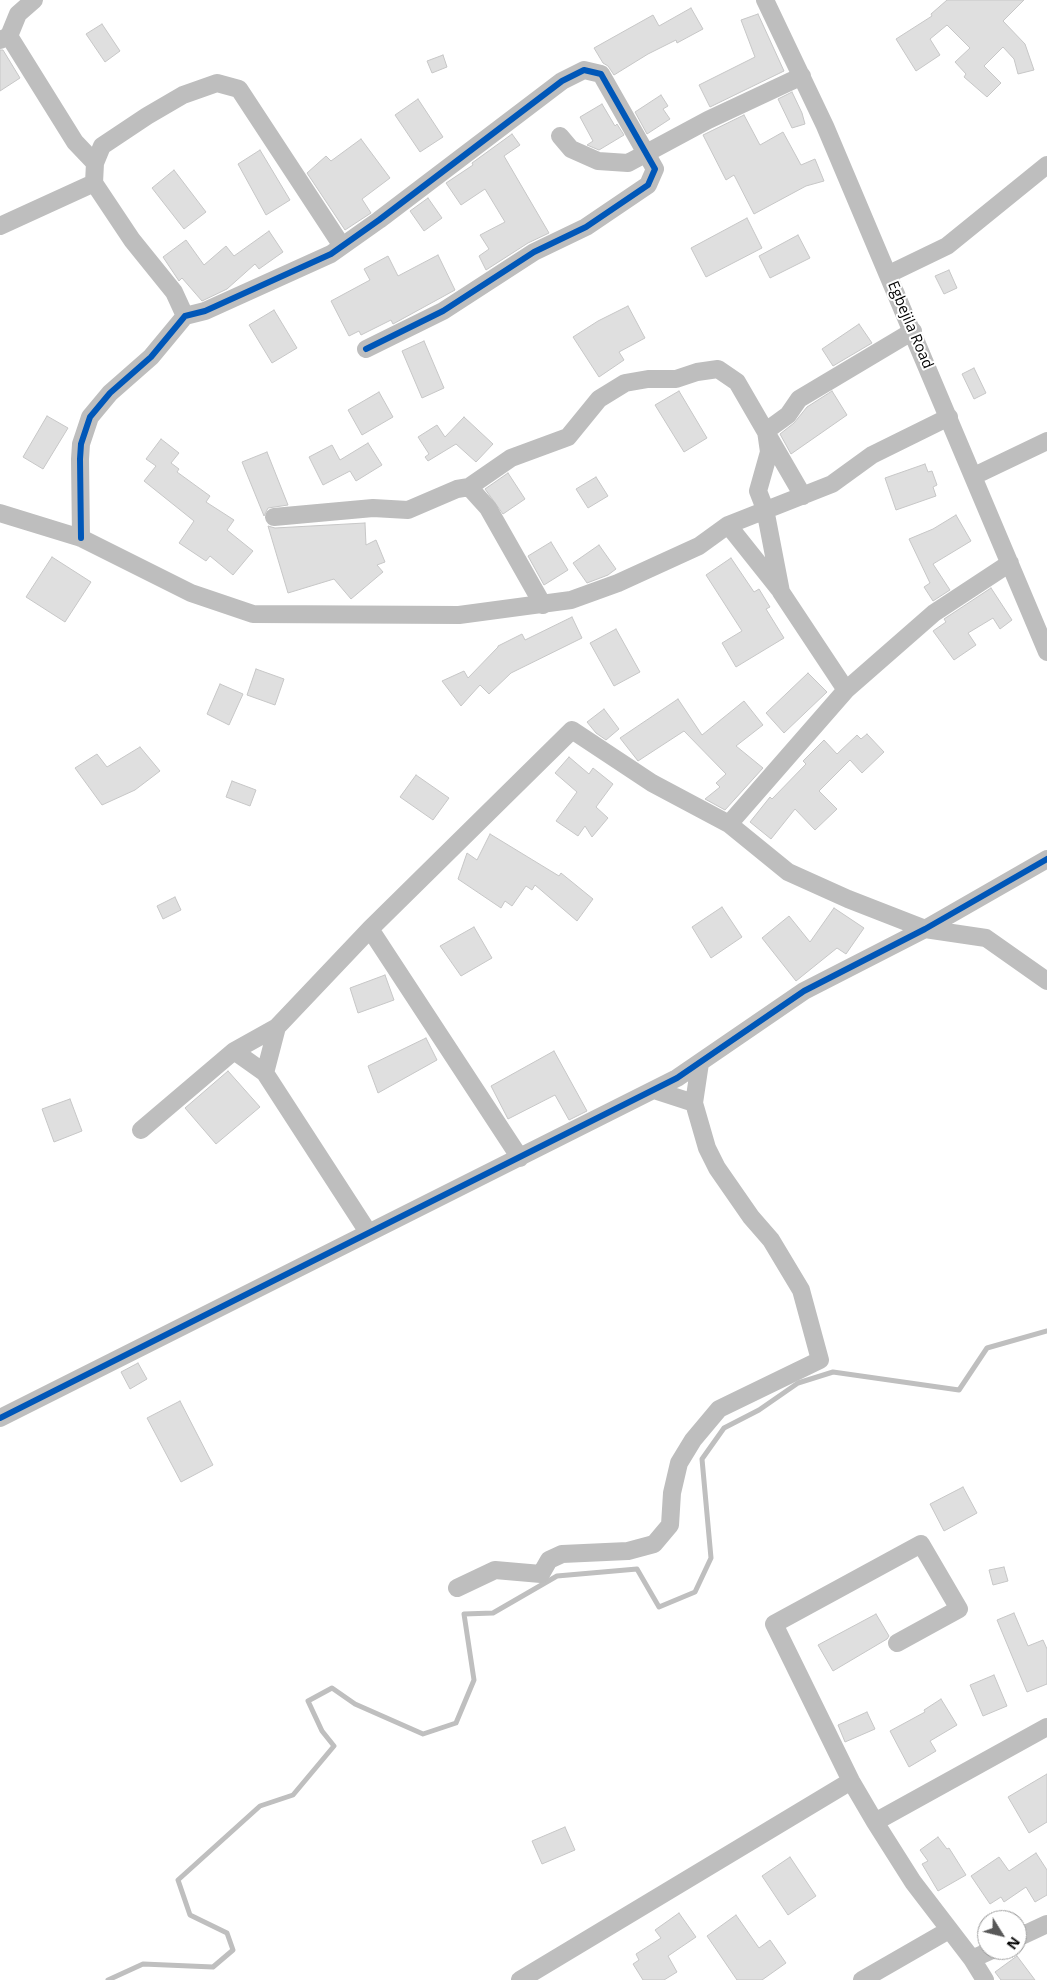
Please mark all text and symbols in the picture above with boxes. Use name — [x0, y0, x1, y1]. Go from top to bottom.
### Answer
street label: Egbejila Road — [883, 278, 937, 372]
north arrow — [977, 1910, 1027, 1960]
text: N — [1003, 1933, 1025, 1954]

